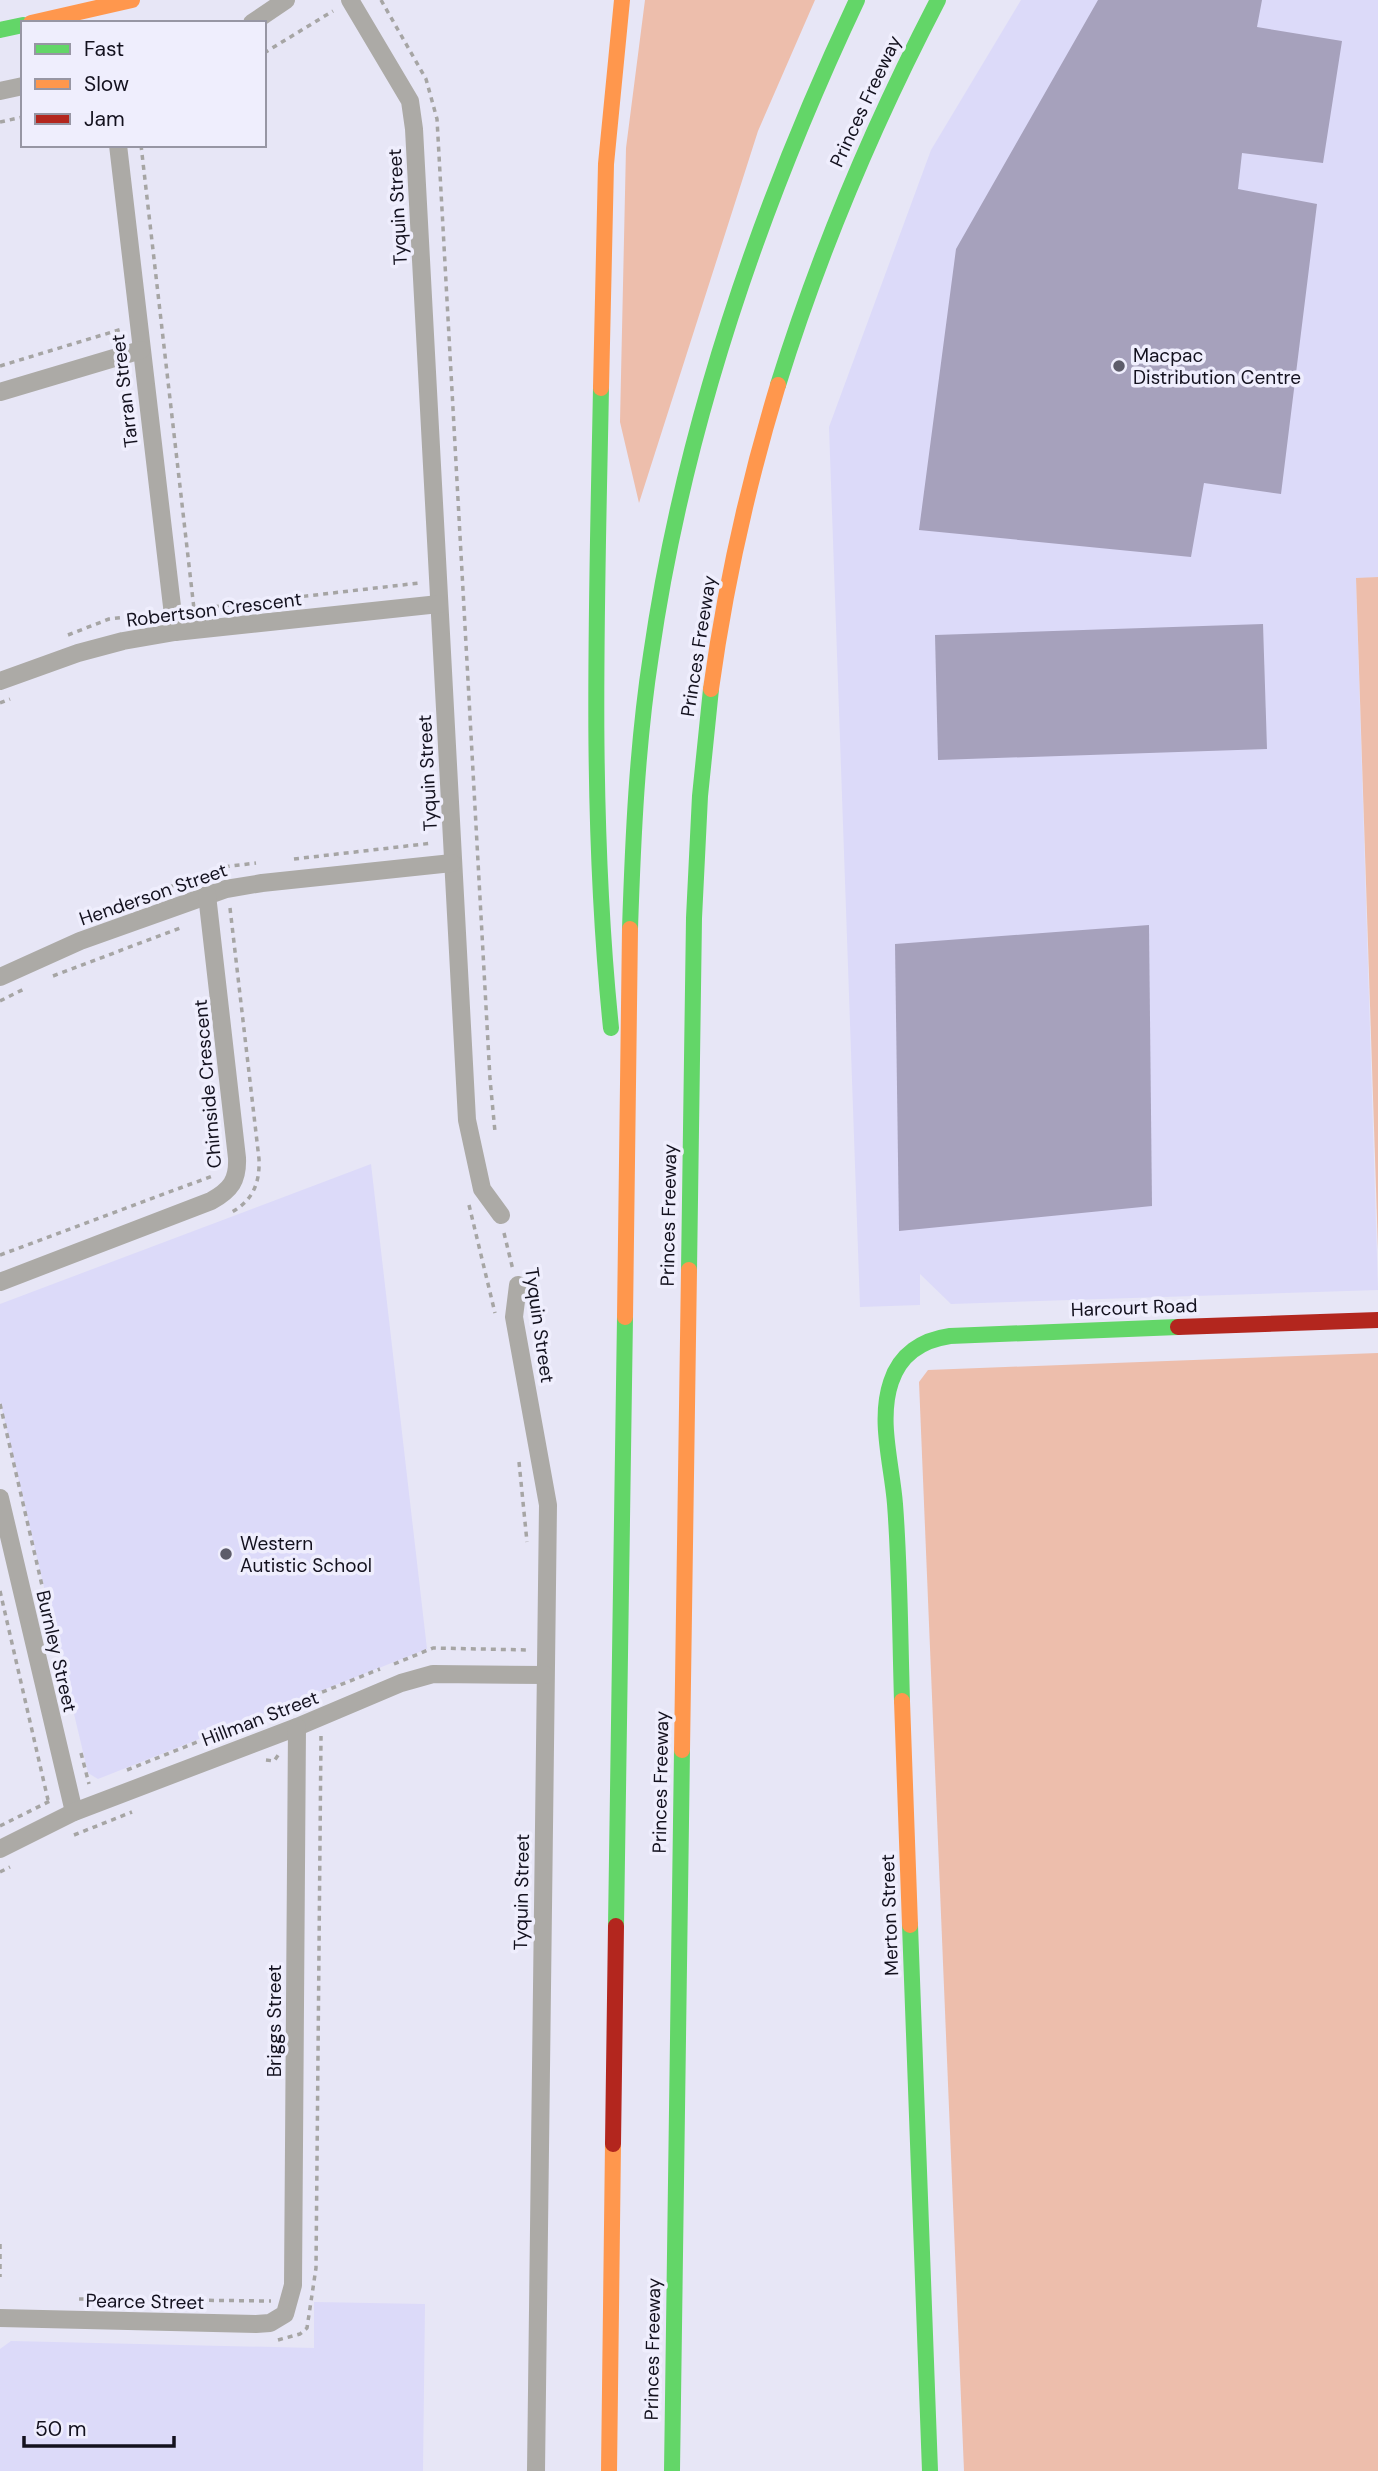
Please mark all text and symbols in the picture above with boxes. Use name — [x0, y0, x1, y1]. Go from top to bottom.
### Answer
legend — [21, 21, 266, 147]
street label: Princes Freeway — [824, 31, 907, 171]
text: Fast — [84, 35, 124, 63]
text: Slow — [84, 70, 129, 98]
text: Jam — [84, 105, 125, 133]
street label: Tyquin Street — [382, 148, 413, 266]
street label: Tarran Street — [105, 333, 144, 449]
place label: Macpac Distribution Centre — [1133, 343, 1301, 390]
marker: Macpac Distribution Centre — [1111, 358, 1127, 374]
street label: Princes Freeway — [675, 573, 722, 718]
street label: Robertson Crescent — [125, 586, 303, 633]
street label: Tyquin Street — [412, 714, 443, 832]
street label: Henderson Street — [76, 857, 231, 932]
street label: Chirnside Crescent — [188, 998, 227, 1169]
street label: Princes Freeway — [655, 1143, 682, 1287]
street label: Tyquin Street — [519, 1266, 560, 1385]
street label: Harcourt Road — [1070, 1293, 1198, 1322]
place label: Western Autistic School — [240, 1531, 372, 1578]
marker: Western Autistic School — [218, 1546, 234, 1562]
street label: Burnley Street — [30, 1588, 83, 1715]
street label: Hillman Street — [198, 1685, 322, 1752]
street label: Princes Freeway — [647, 1710, 674, 1854]
street label: Tyquin Street — [508, 1834, 535, 1950]
street label: Merton Street — [875, 1854, 904, 1976]
street label: Briggs Street — [262, 1965, 287, 2077]
street label: Princes Freeway — [639, 2277, 666, 2421]
street label: Pearce Street — [85, 2288, 205, 2315]
scale bar — [24, 2404, 175, 2448]
text: 50 m — [35, 2415, 86, 2443]

